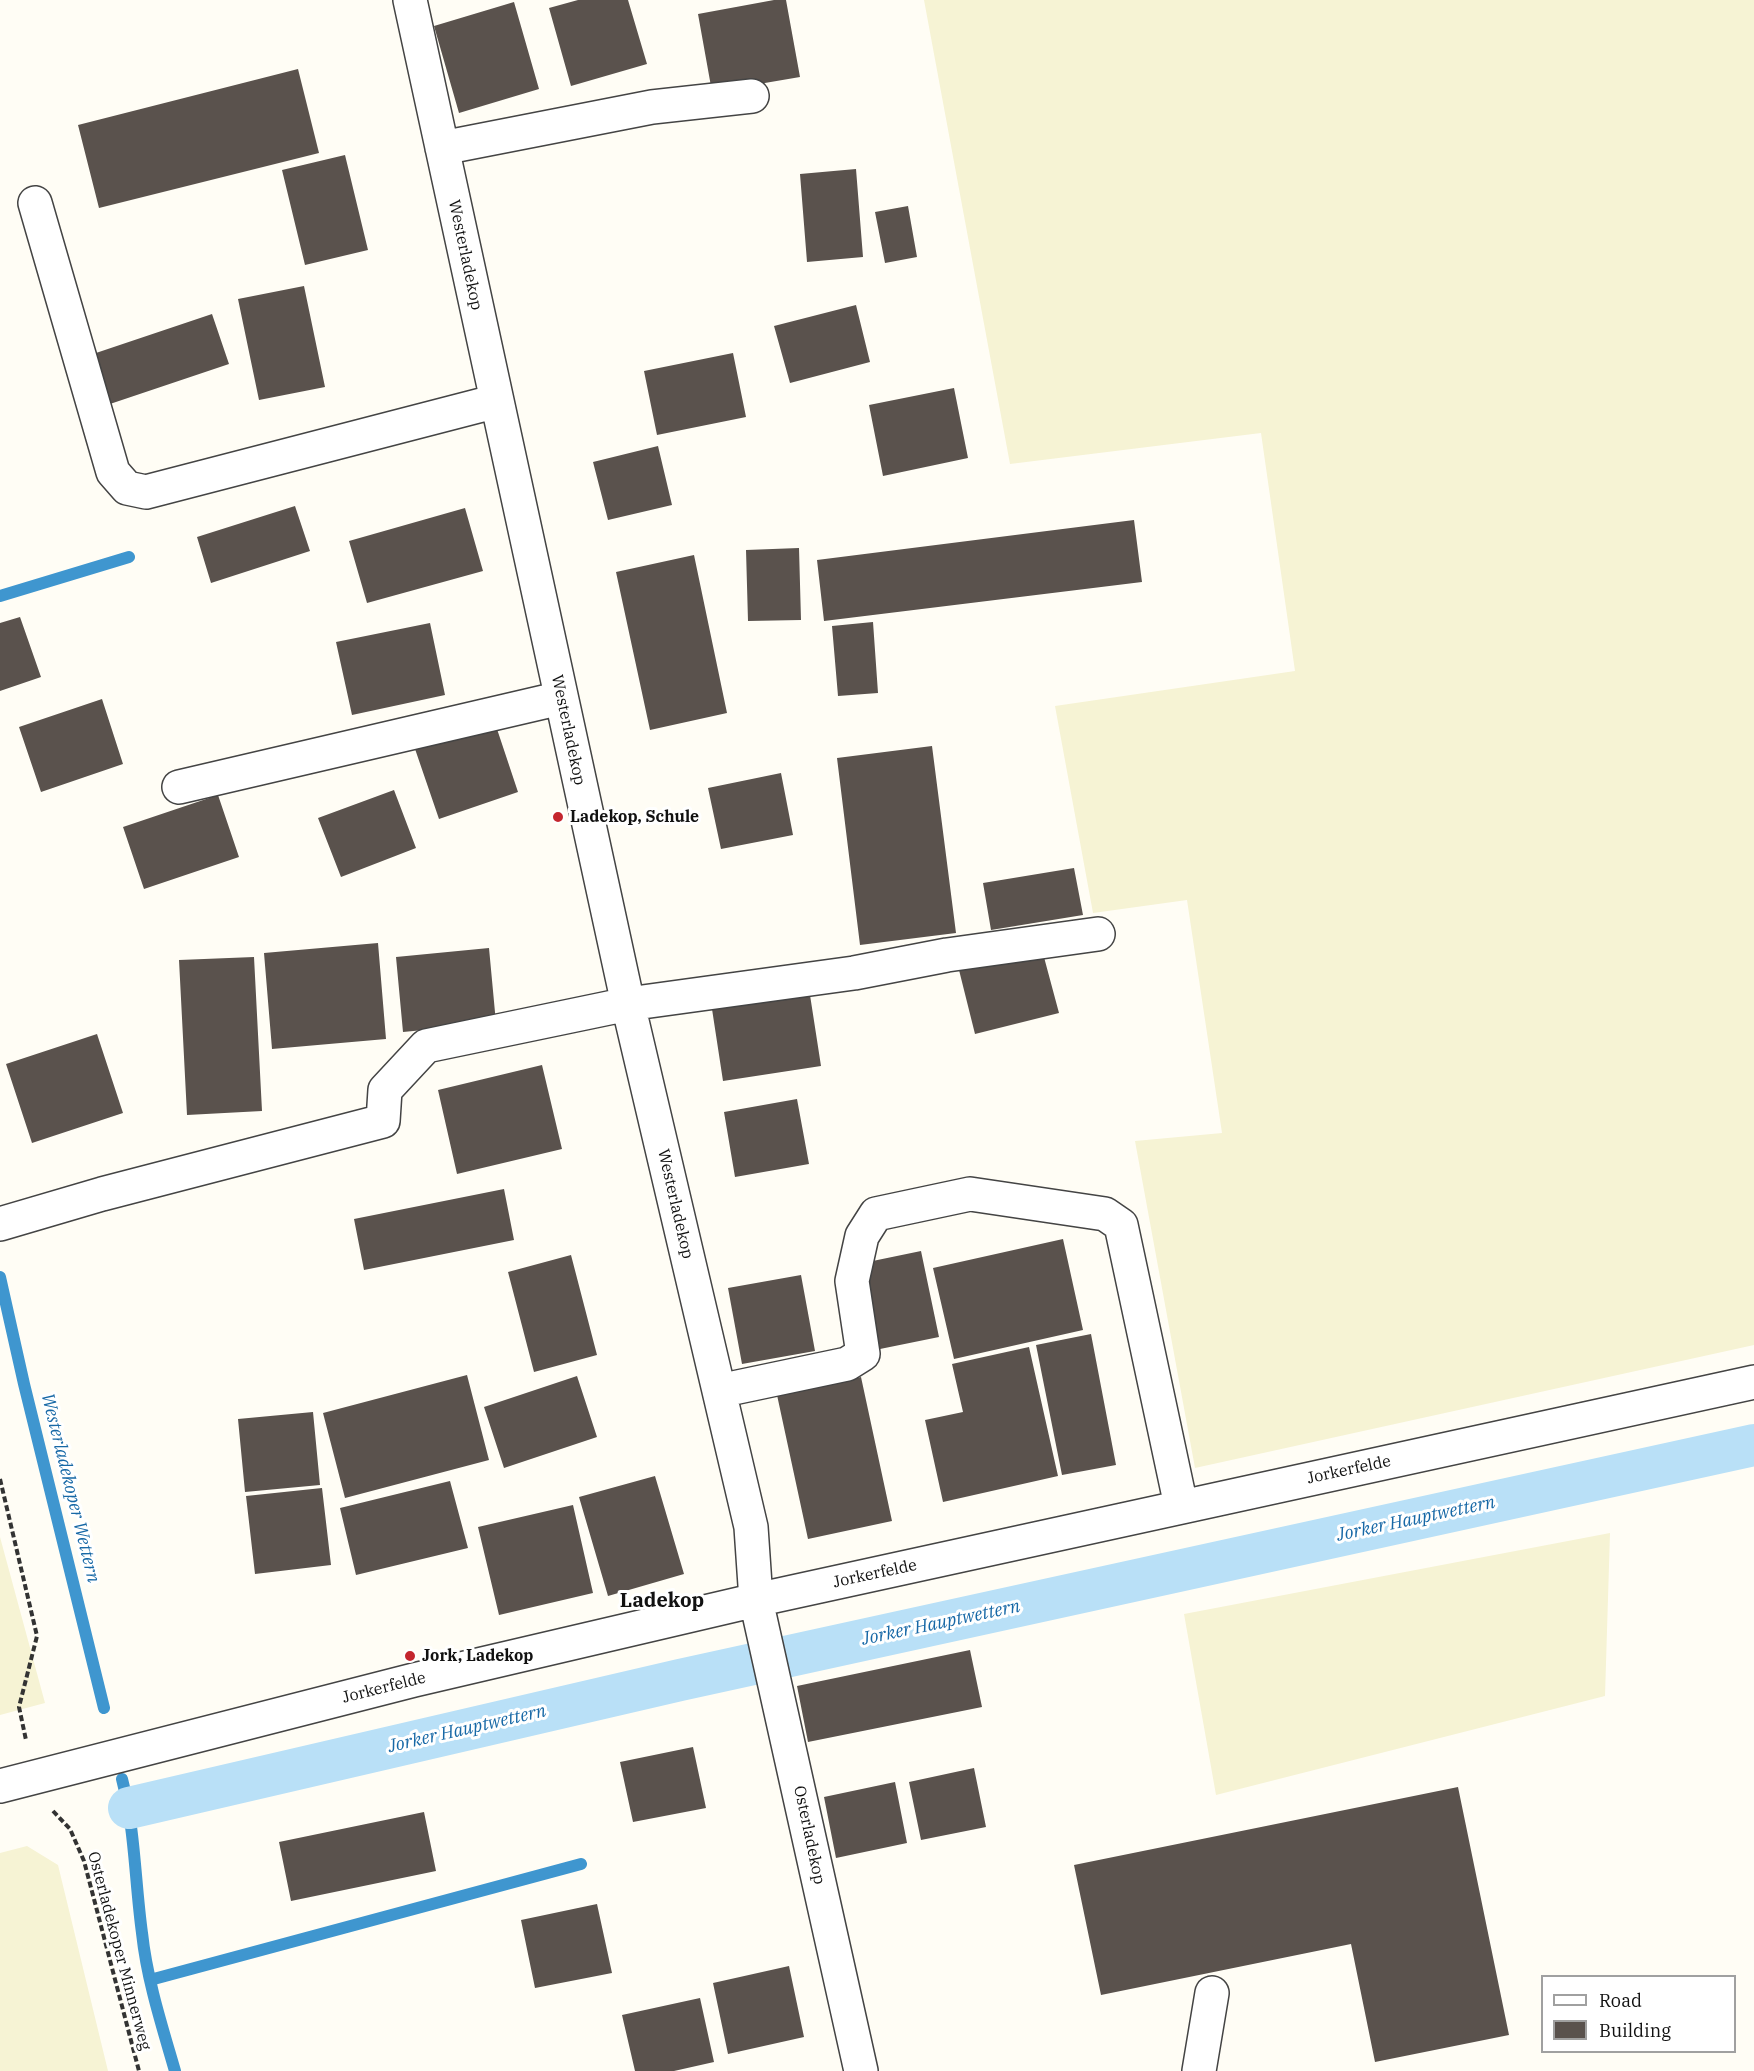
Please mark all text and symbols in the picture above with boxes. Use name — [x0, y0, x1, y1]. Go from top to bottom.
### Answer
street label: Westerladekop — [444, 198, 486, 312]
street label: Westerladekop — [547, 673, 589, 787]
place label: Ladekop, Schule — [570, 807, 699, 827]
marker: Ladekop, Schule — [551, 810, 565, 824]
street label: Westerladekop — [653, 1147, 697, 1261]
water label: Westerladekoper Wettern — [36, 1391, 104, 1585]
street label: Jorkerfelde — [1305, 1452, 1393, 1488]
water label: Jorker Hauptwettern — [1335, 1492, 1497, 1546]
street label: Jorkerfelde — [831, 1556, 919, 1592]
district label: Ladekop — [620, 1589, 704, 1613]
water label: Jorker Hauptwettern — [860, 1596, 1022, 1650]
place label: Jork, Ladekop — [422, 1646, 533, 1666]
marker: Jork, Ladekop — [403, 1649, 417, 1663]
street label: Jorkerfelde — [340, 1668, 428, 1708]
water label: Jorker Hauptwettern — [386, 1700, 548, 1758]
street label: Osterladekop — [789, 1784, 829, 1886]
street label: Osterladekoper Minnerweg — [83, 1850, 155, 2052]
legend — [1541, 1975, 1736, 2053]
text: Road — [1599, 1989, 1642, 2012]
text: Building — [1599, 2019, 1671, 2042]

